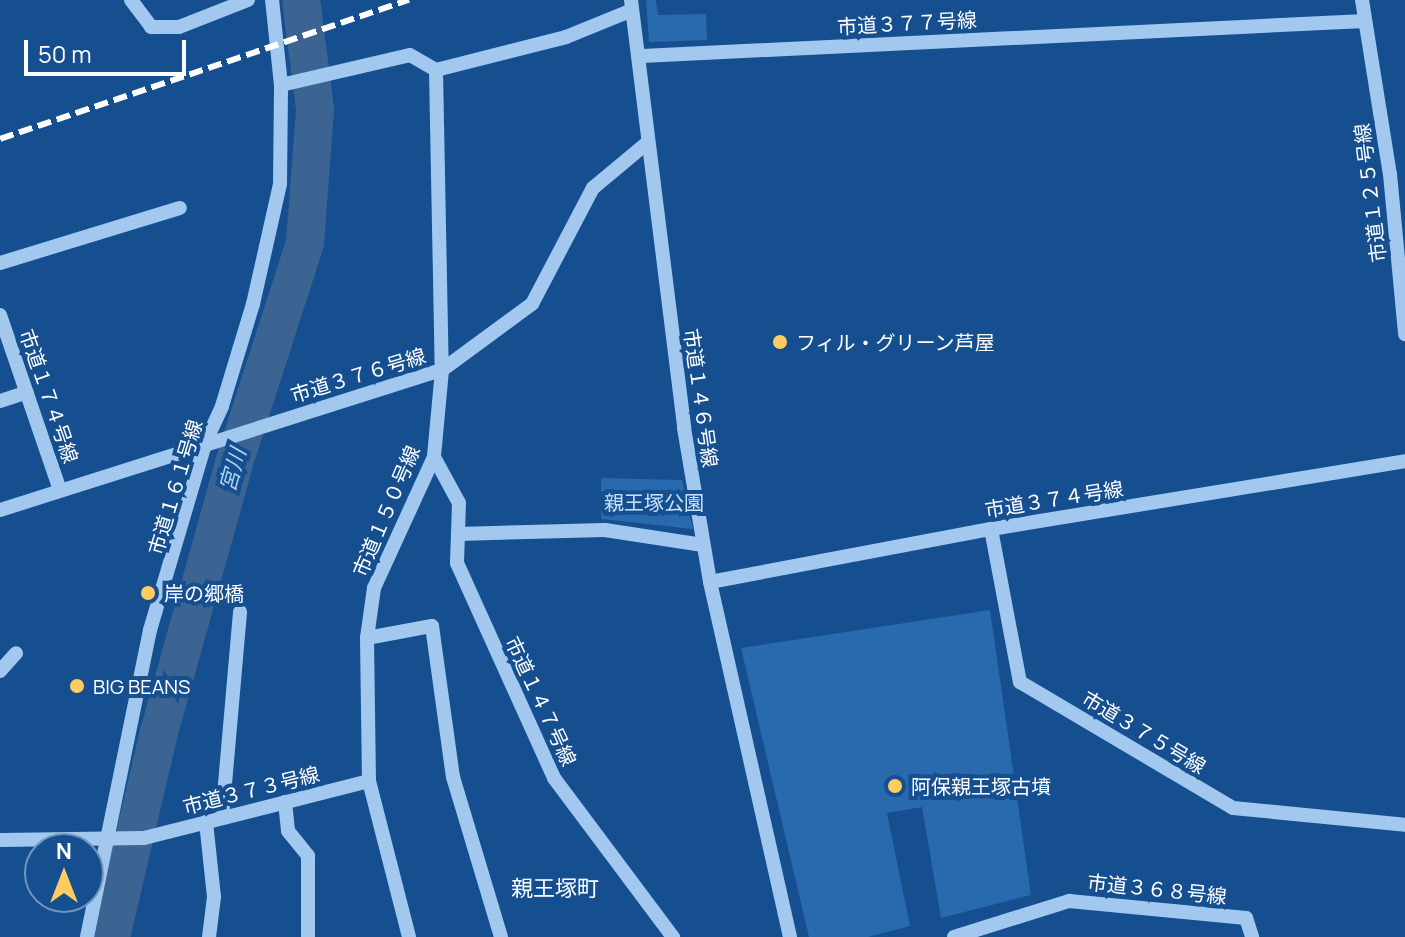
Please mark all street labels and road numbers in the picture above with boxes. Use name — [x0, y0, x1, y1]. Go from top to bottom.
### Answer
street label: 市道３７７号線 — [836, 7, 978, 39]
street label: 市道１２５号線 — [1350, 122, 1390, 264]
street label: 市道１７４号線 — [15, 326, 83, 466]
street label: 市道１４６号線 — [679, 327, 723, 469]
street label: 市道３７６号線 — [288, 343, 428, 407]
street label: 市道１６１号線 — [143, 417, 207, 557]
street label: 市道１５０号線 — [348, 442, 424, 580]
street label: 市道３７４号線 — [983, 476, 1125, 522]
street label: 市道１４７号線 — [501, 632, 581, 770]
street label: 市道３７５号線 — [1078, 686, 1210, 778]
street label: 市道３７３号線 — [180, 761, 322, 819]
street label: 市道３６８号線 — [1086, 870, 1228, 908]

